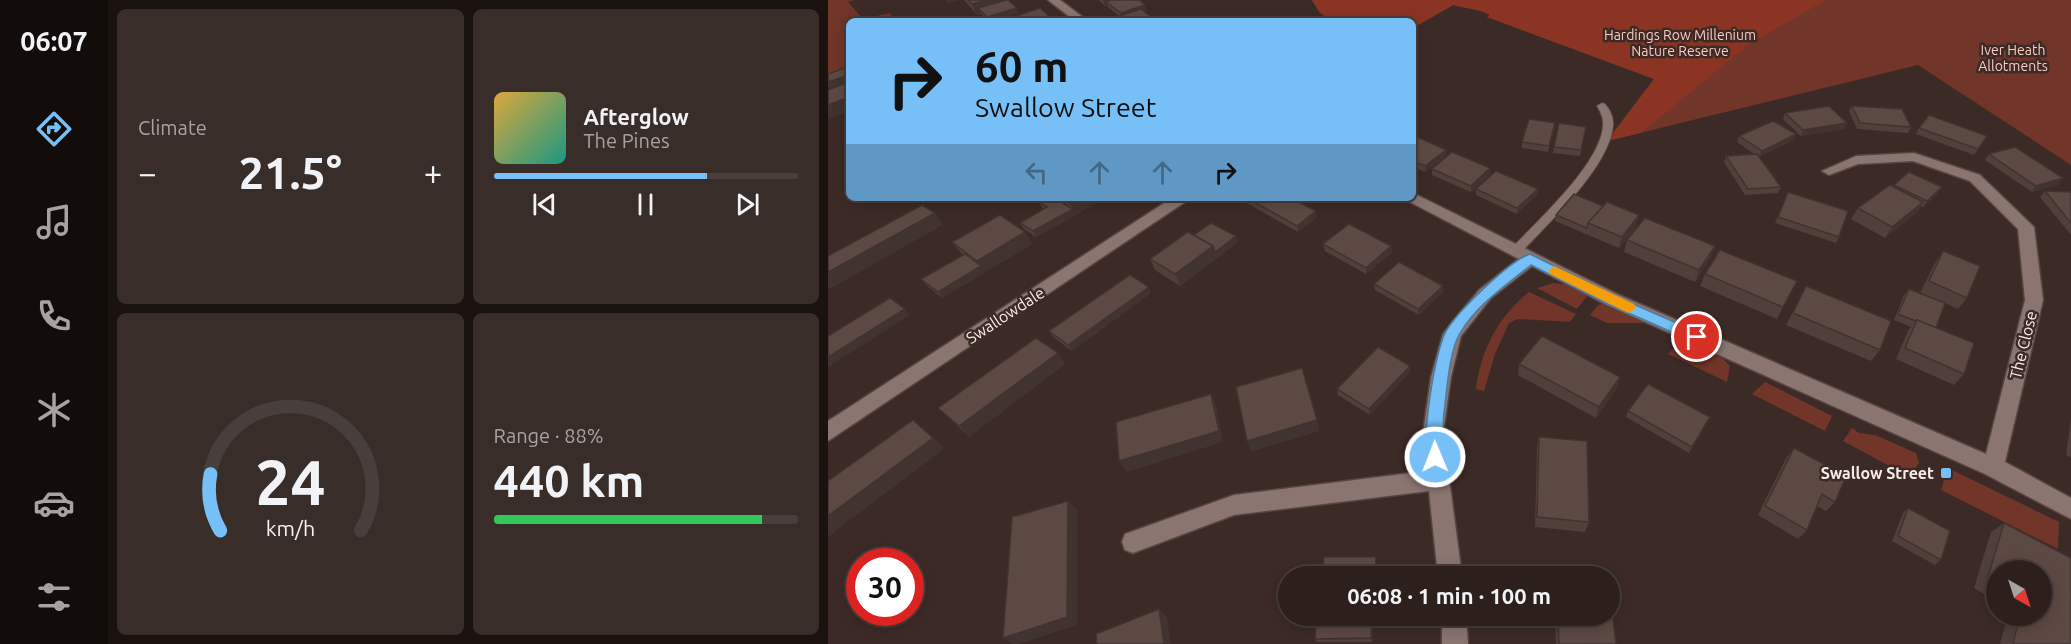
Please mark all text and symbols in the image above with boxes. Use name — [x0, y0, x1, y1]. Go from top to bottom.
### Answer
text: 06:07 — [20, 26, 88, 56]
park label: Hardings Row Millenium Nature Reserve — [1604, 27, 1756, 59]
icon: right — [876, 42, 954, 120]
park label: Iver Heath Allotments — [1978, 42, 2048, 74]
text: 60 m — [975, 43, 1069, 90]
text: Swallow Street — [975, 92, 1156, 122]
text: Afterglow — [584, 104, 689, 129]
icon: directions — [33, 108, 75, 150]
text: Climate — [138, 116, 207, 139]
text: The Pines — [584, 129, 670, 152]
text: 21.5° — [239, 147, 342, 198]
text: − — [138, 154, 157, 191]
text: + — [424, 154, 442, 191]
icon: left — [1020, 156, 1053, 189]
icon: ahead — [1083, 156, 1116, 189]
icon: ahead — [1146, 156, 1179, 189]
icon: right — [1209, 156, 1242, 189]
icon: previous — [528, 188, 561, 221]
icon: pause — [629, 188, 662, 221]
icon: next — [731, 188, 764, 221]
icon: music — [33, 201, 75, 243]
street label: Swallowdale — [962, 283, 1048, 347]
icon: phone — [33, 295, 75, 337]
street label: The Close — [2006, 309, 2040, 381]
pin — [1671, 311, 1722, 362]
icon: arrive — [1680, 320, 1713, 353]
icon: climate — [33, 389, 75, 431]
text: Range · 88% — [494, 424, 604, 447]
position arrow — [1403, 425, 1467, 489]
text: 24 — [255, 447, 325, 517]
text: 440 km — [494, 455, 644, 506]
place label: Swallow Street — [1821, 464, 1934, 482]
marker: Swallow Street — [1939, 466, 1953, 480]
icon: car — [33, 482, 75, 524]
text: km/h — [265, 516, 315, 540]
speed limit sign: 30 — [846, 548, 924, 626]
north arrow — [1986, 560, 2052, 626]
map controls — [1986, 560, 2052, 626]
icon: filters — [33, 576, 75, 618]
text: 06:08 · 1 min · 100 m — [1347, 583, 1551, 608]

